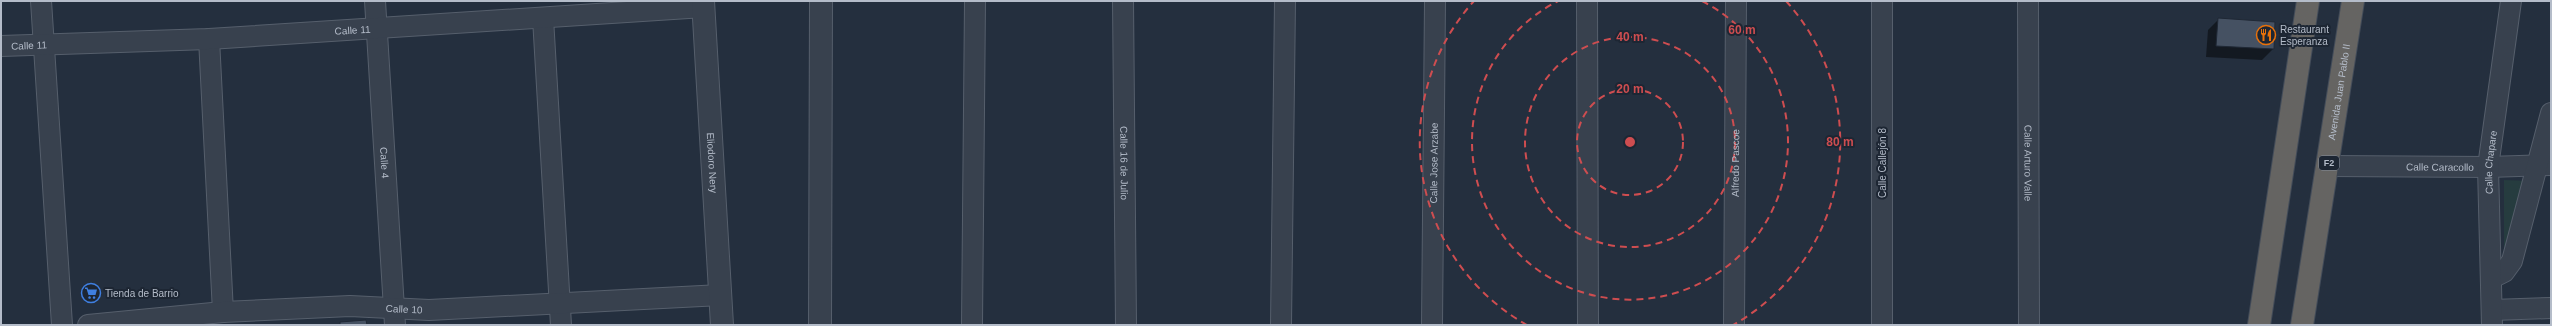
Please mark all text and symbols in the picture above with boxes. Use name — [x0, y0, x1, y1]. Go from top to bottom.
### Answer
street label: Calle 11 — [334, 23, 371, 36]
text: 60 m — [1728, 23, 1756, 37]
restaurant icon: Restaurant Esperanza — [2255, 24, 2277, 46]
place label: Restaurant Esperanza — [2280, 24, 2329, 47]
text: 40 m — [1616, 30, 1644, 44]
street label: Calle 11 — [11, 39, 48, 51]
street label: Avenida Juan Pablo II — [2326, 43, 2352, 141]
text: 20 m — [1616, 82, 1644, 96]
street label: Calle Jose Arzabe — [1428, 122, 1439, 203]
street label: Calle Arturo Valle — [2023, 125, 2034, 202]
street label: Calle 16 de Julio — [1119, 126, 1130, 200]
street label: Calle Callejón 8 — [1877, 128, 1888, 198]
street label: Alfredo Pascoe — [1729, 129, 1741, 197]
street label: Calle Chapare — [2482, 129, 2499, 194]
street label: Eliodoro Nery — [705, 132, 720, 193]
centre of rings — [1623, 135, 1637, 149]
text: 80 m — [1826, 135, 1854, 149]
street label: Calle 4 — [379, 147, 391, 179]
road number: F2 — [2319, 156, 2339, 170]
street label: Calle Caracollo — [2406, 161, 2474, 172]
supermarket icon: Tienda de Barrio — [80, 282, 102, 304]
place label: Tienda de Barrio — [105, 288, 179, 299]
street label: Calle 10 — [386, 302, 423, 315]

